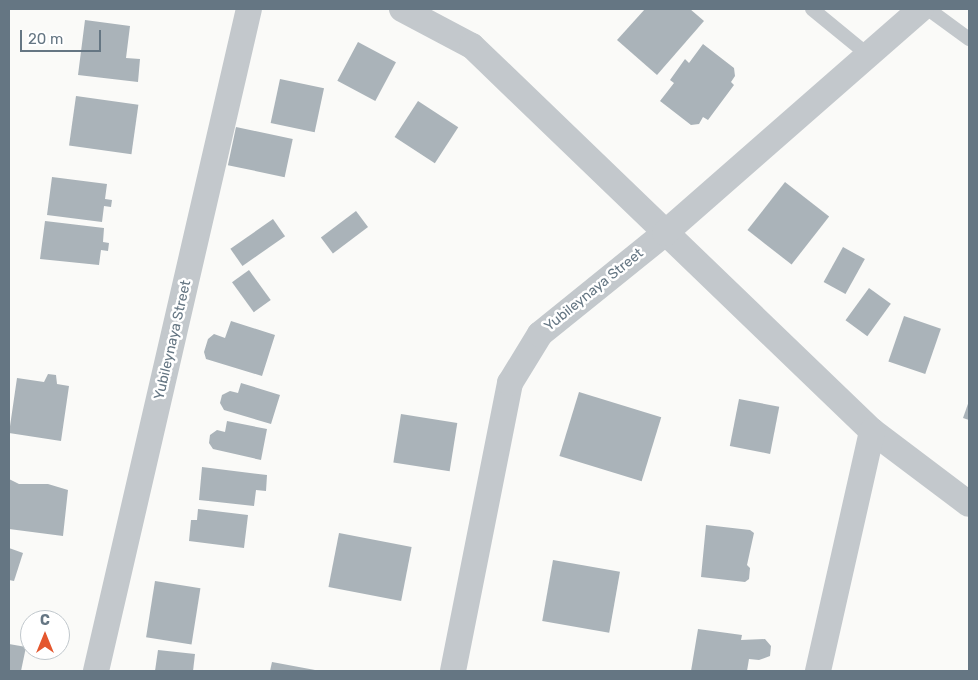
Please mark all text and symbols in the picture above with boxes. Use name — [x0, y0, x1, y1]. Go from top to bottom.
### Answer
scale bar — [22, 20, 104, 52]
text: 20 m — [28, 30, 63, 48]
street label: Yubileynaya Street — [541, 245, 647, 335]
street label: Yubileynaya Street — [151, 279, 195, 401]
north arrow — [20, 610, 70, 660]
text: С — [40, 612, 50, 629]

